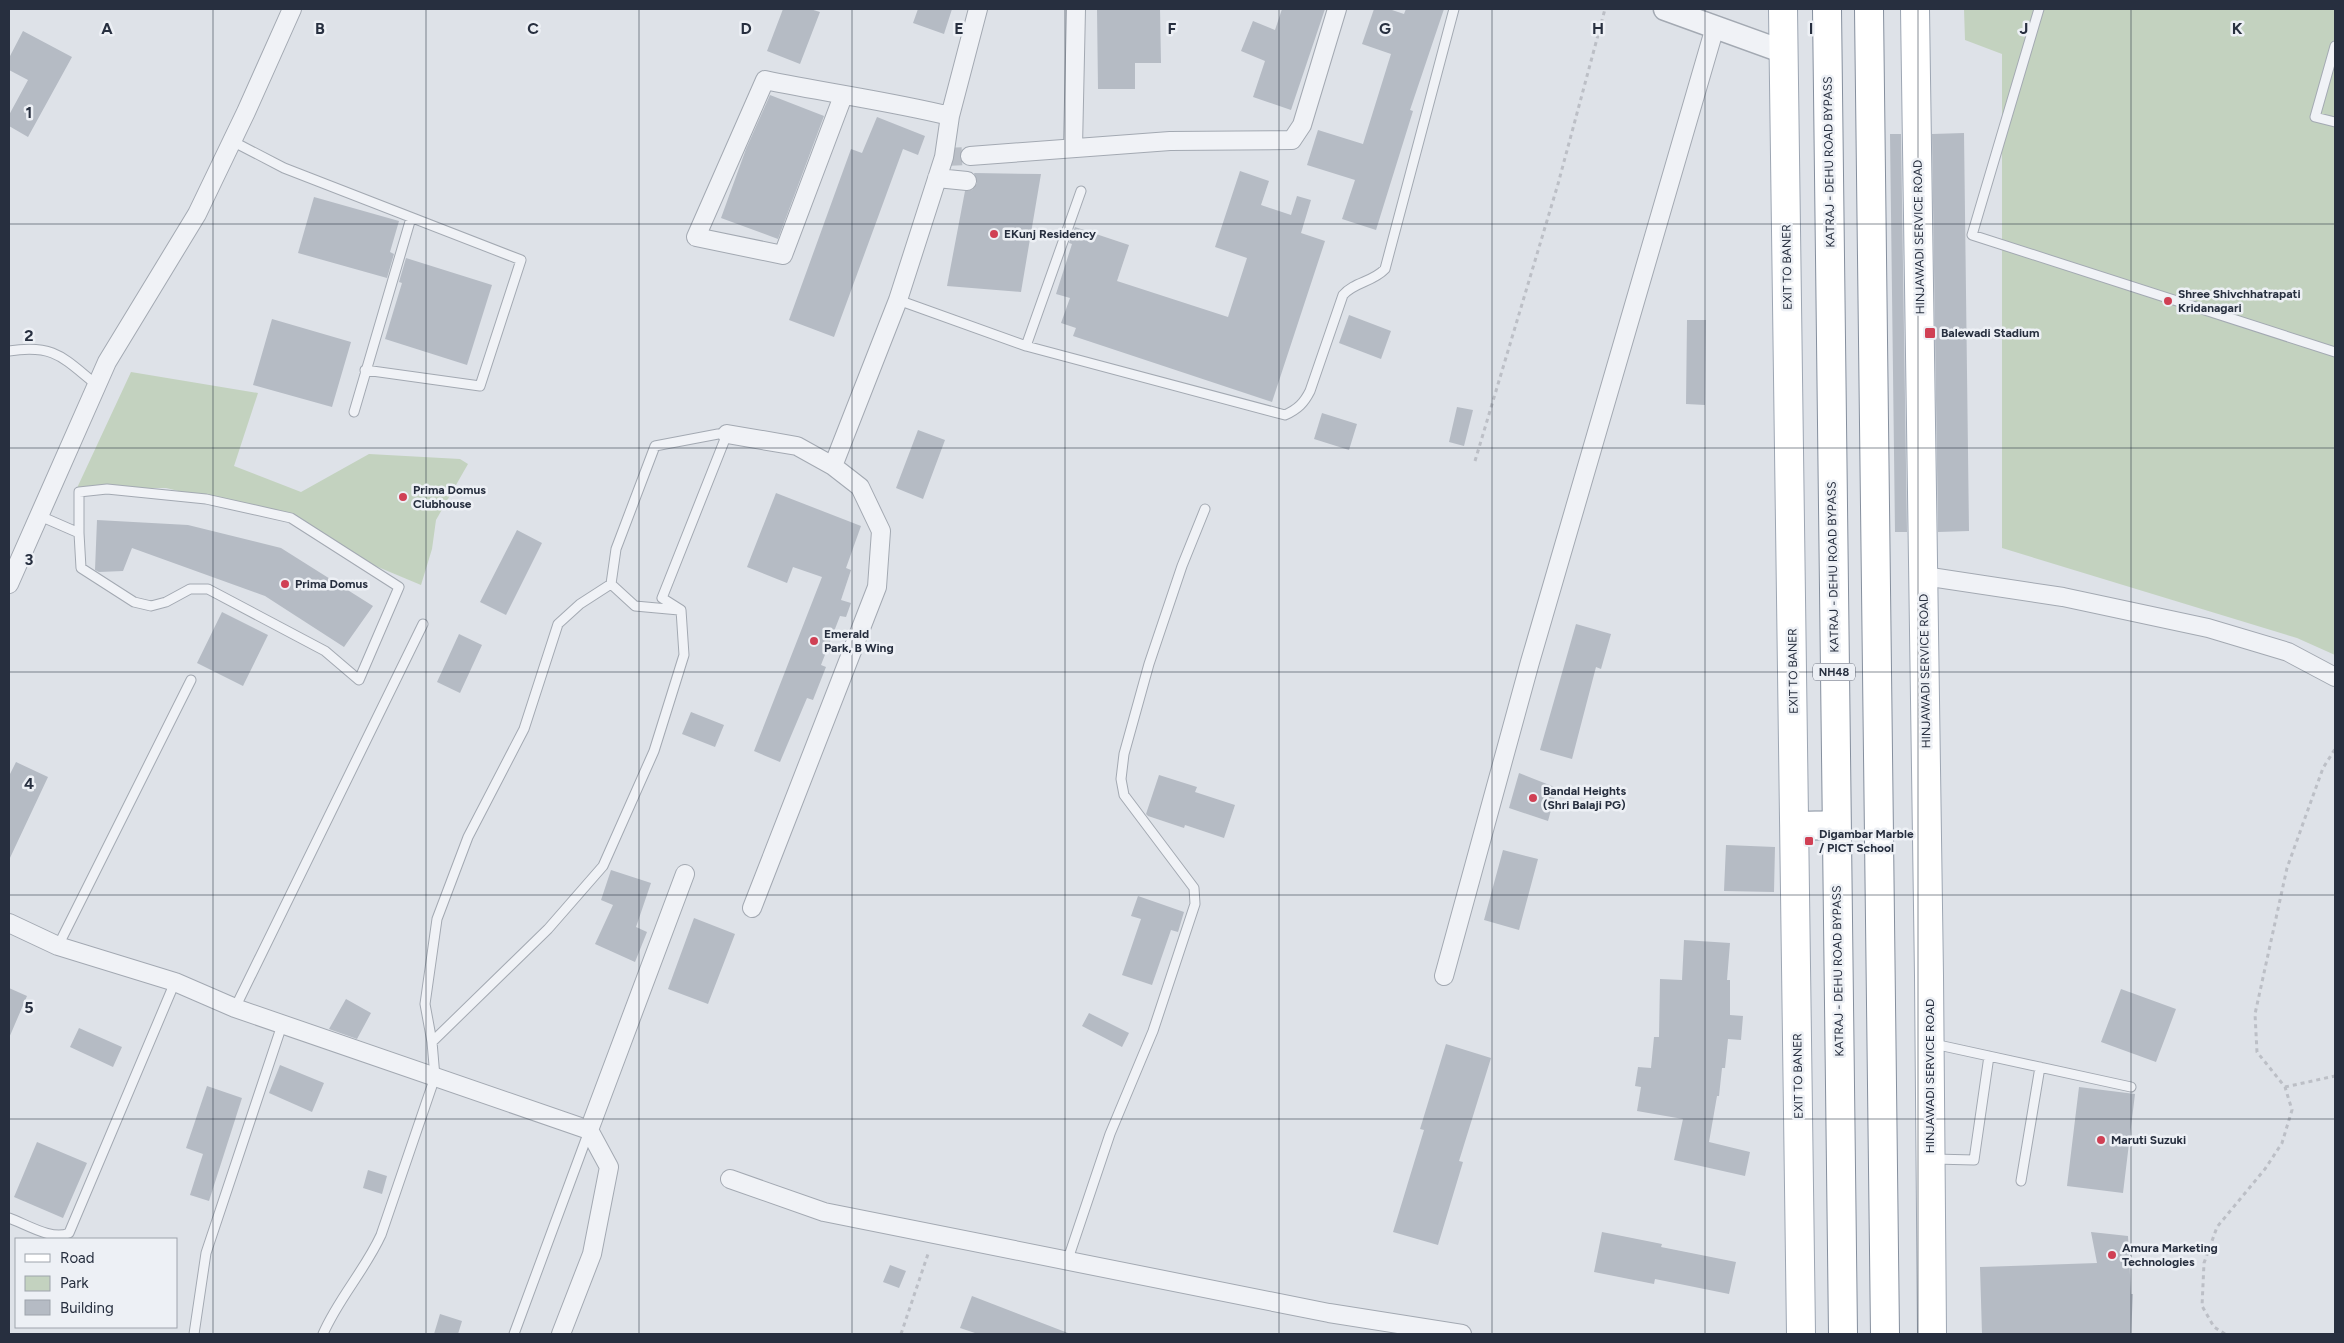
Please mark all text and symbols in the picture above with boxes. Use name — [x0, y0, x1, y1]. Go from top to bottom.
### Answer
text: A — [101, 19, 113, 38]
text: B — [315, 19, 325, 38]
text: C — [527, 19, 539, 38]
text: D — [740, 19, 752, 38]
text: E — [954, 19, 964, 38]
text: F — [1168, 19, 1177, 38]
text: G — [1379, 19, 1391, 38]
text: H — [1592, 19, 1604, 38]
text: I — [1809, 19, 1813, 38]
text: J — [2020, 19, 2028, 38]
text: K — [2232, 19, 2243, 38]
street label: KATRAJ - DEHU ROAD BYPASS — [1821, 76, 1837, 248]
text: 1 — [26, 103, 32, 122]
street label: HINJAWADI SERVICE ROAD — [1911, 160, 1927, 314]
street label: EXIT TO BANER — [1779, 224, 1795, 310]
place label: EKunj Residency — [1004, 227, 1096, 241]
marker: EKunj Residency — [988, 228, 1000, 240]
place label: Shree Shivchhatrapati Kridanagari — [2178, 287, 2301, 315]
marker: Shree Shivchhatrapati Kridanagari — [2162, 295, 2174, 307]
text: 2 — [24, 326, 34, 345]
marker: Balewadi Stadium — [1923, 326, 1937, 340]
place label: Balewadi Stadium — [1941, 326, 2039, 340]
street label: KATRAJ - DEHU ROAD BYPASS — [1825, 481, 1841, 653]
place label: Prima Domus Clubhouse — [413, 483, 486, 511]
marker: Prima Domus Clubhouse — [397, 491, 409, 503]
text: 3 — [25, 550, 34, 569]
place label: Prima Domus — [295, 577, 368, 591]
marker: Prima Domus — [279, 578, 291, 590]
street label: HINJAWADI SERVICE ROAD — [1917, 594, 1933, 748]
place label: Emerald Park, B Wing — [824, 627, 894, 655]
street label: EXIT TO BANER — [1785, 628, 1801, 714]
marker: Emerald Park, B Wing — [808, 635, 820, 647]
road number: NH48 — [1813, 664, 1855, 680]
text: 4 — [24, 774, 34, 793]
place label: Bandal Heights (Shri Balaji PG) — [1543, 784, 1627, 812]
marker: Bandal Heights (Shri Balaji PG) — [1527, 792, 1539, 804]
place label: Digambar Marble / PICT School — [1819, 827, 1914, 855]
marker: Digambar Marble / PICT School — [1803, 835, 1815, 847]
street label: KATRAJ - DEHU ROAD BYPASS — [1830, 885, 1846, 1057]
text: 5 — [24, 998, 34, 1017]
street label: HINJAWADI SERVICE ROAD — [1923, 999, 1937, 1153]
street label: EXIT TO BANER — [1790, 1033, 1806, 1119]
place label: Maruti Suzuki — [2111, 1133, 2186, 1147]
marker: Maruti Suzuki — [2095, 1134, 2107, 1146]
legend — [15, 1238, 178, 1328]
place label: Amura Marketing Technologies — [2122, 1241, 2218, 1269]
text: Road — [60, 1249, 95, 1267]
marker: Amura Marketing Technologies — [2106, 1249, 2118, 1261]
text: Park — [60, 1274, 89, 1292]
text: Building — [60, 1299, 114, 1317]

